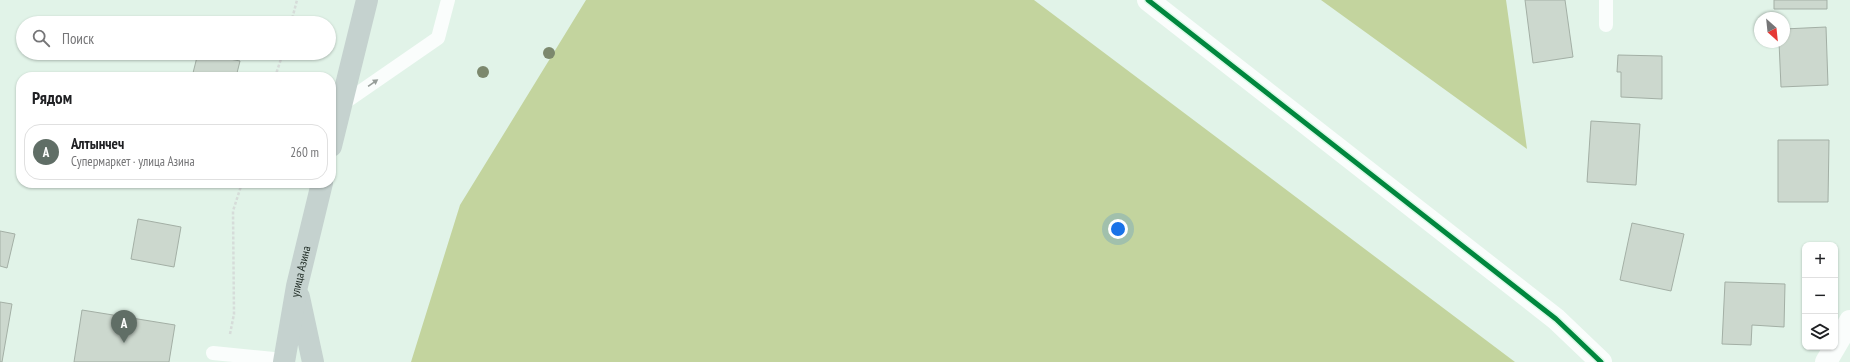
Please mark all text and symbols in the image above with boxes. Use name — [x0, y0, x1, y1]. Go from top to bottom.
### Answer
north arrow — [1754, 12, 1790, 48]
search box — [16, 16, 336, 60]
icon: search — [30, 27, 52, 49]
text: Поиск — [62, 29, 94, 48]
one-way arrow — [367, 79, 378, 87]
text: Рядом — [32, 87, 72, 109]
text: Алтынчеч — [71, 134, 124, 153]
text: A — [43, 144, 49, 161]
text: 260 m — [290, 144, 319, 161]
text: Супермаркет · улица Азина — [71, 153, 195, 170]
your location — [1108, 219, 1128, 239]
map controls — [1802, 242, 1838, 350]
button: + — [1802, 242, 1838, 278]
street label: улица Азина — [287, 244, 314, 298]
button: − — [1802, 278, 1838, 314]
pin: A — [111, 310, 137, 343]
button: layers — [1802, 314, 1838, 350]

